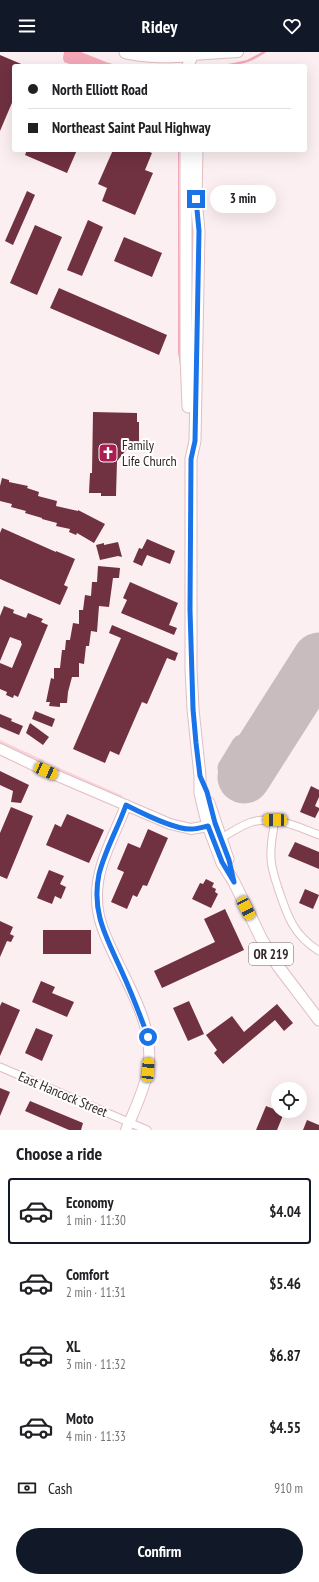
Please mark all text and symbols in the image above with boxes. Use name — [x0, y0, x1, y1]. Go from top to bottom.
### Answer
icon: menu — [16, 15, 38, 37]
text: Ridey — [142, 15, 177, 38]
icon: heart — [281, 15, 303, 37]
text: North Elliott Road — [52, 80, 148, 99]
text: Northeast Saint Paul Highway — [52, 118, 211, 137]
callout: 3 min — [210, 185, 276, 213]
route end — [187, 190, 205, 208]
text: 3 min — [230, 190, 256, 207]
place label: Family Life Church — [122, 436, 177, 470]
church icon: Family Life Church — [97, 442, 119, 464]
car — [33, 761, 59, 781]
car — [263, 814, 287, 826]
car — [235, 895, 257, 921]
road number: OR 219 — [249, 943, 293, 965]
route start — [139, 1028, 157, 1046]
car — [141, 1058, 155, 1082]
street label: East Hancock Street — [16, 1067, 110, 1121]
map controls — [271, 1082, 307, 1118]
button: locate — [271, 1082, 307, 1118]
text: Choose a ride — [16, 1142, 102, 1165]
icon: car — [18, 1193, 54, 1229]
text: Economy — [66, 1193, 114, 1212]
text: $4.04 — [269, 1202, 301, 1221]
text: 1 min · 11:30 — [66, 1212, 126, 1229]
icon: car — [18, 1265, 54, 1301]
text: Comfort — [66, 1265, 109, 1284]
text: $5.46 — [269, 1274, 301, 1293]
text: 2 min · 11:31 — [66, 1284, 126, 1301]
icon: car — [18, 1337, 54, 1373]
text: XL — [66, 1337, 80, 1356]
text: $6.87 — [269, 1346, 301, 1365]
text: 3 min · 11:32 — [66, 1356, 126, 1373]
icon: car — [18, 1409, 54, 1445]
text: Moto — [66, 1409, 94, 1428]
text: $4.55 — [269, 1418, 301, 1437]
text: 4 min · 11:33 — [66, 1428, 126, 1445]
icon: cash — [16, 1477, 38, 1499]
text: Cash — [48, 1479, 72, 1498]
text: 910 m — [274, 1480, 303, 1497]
button: Confirm — [16, 1528, 303, 1574]

